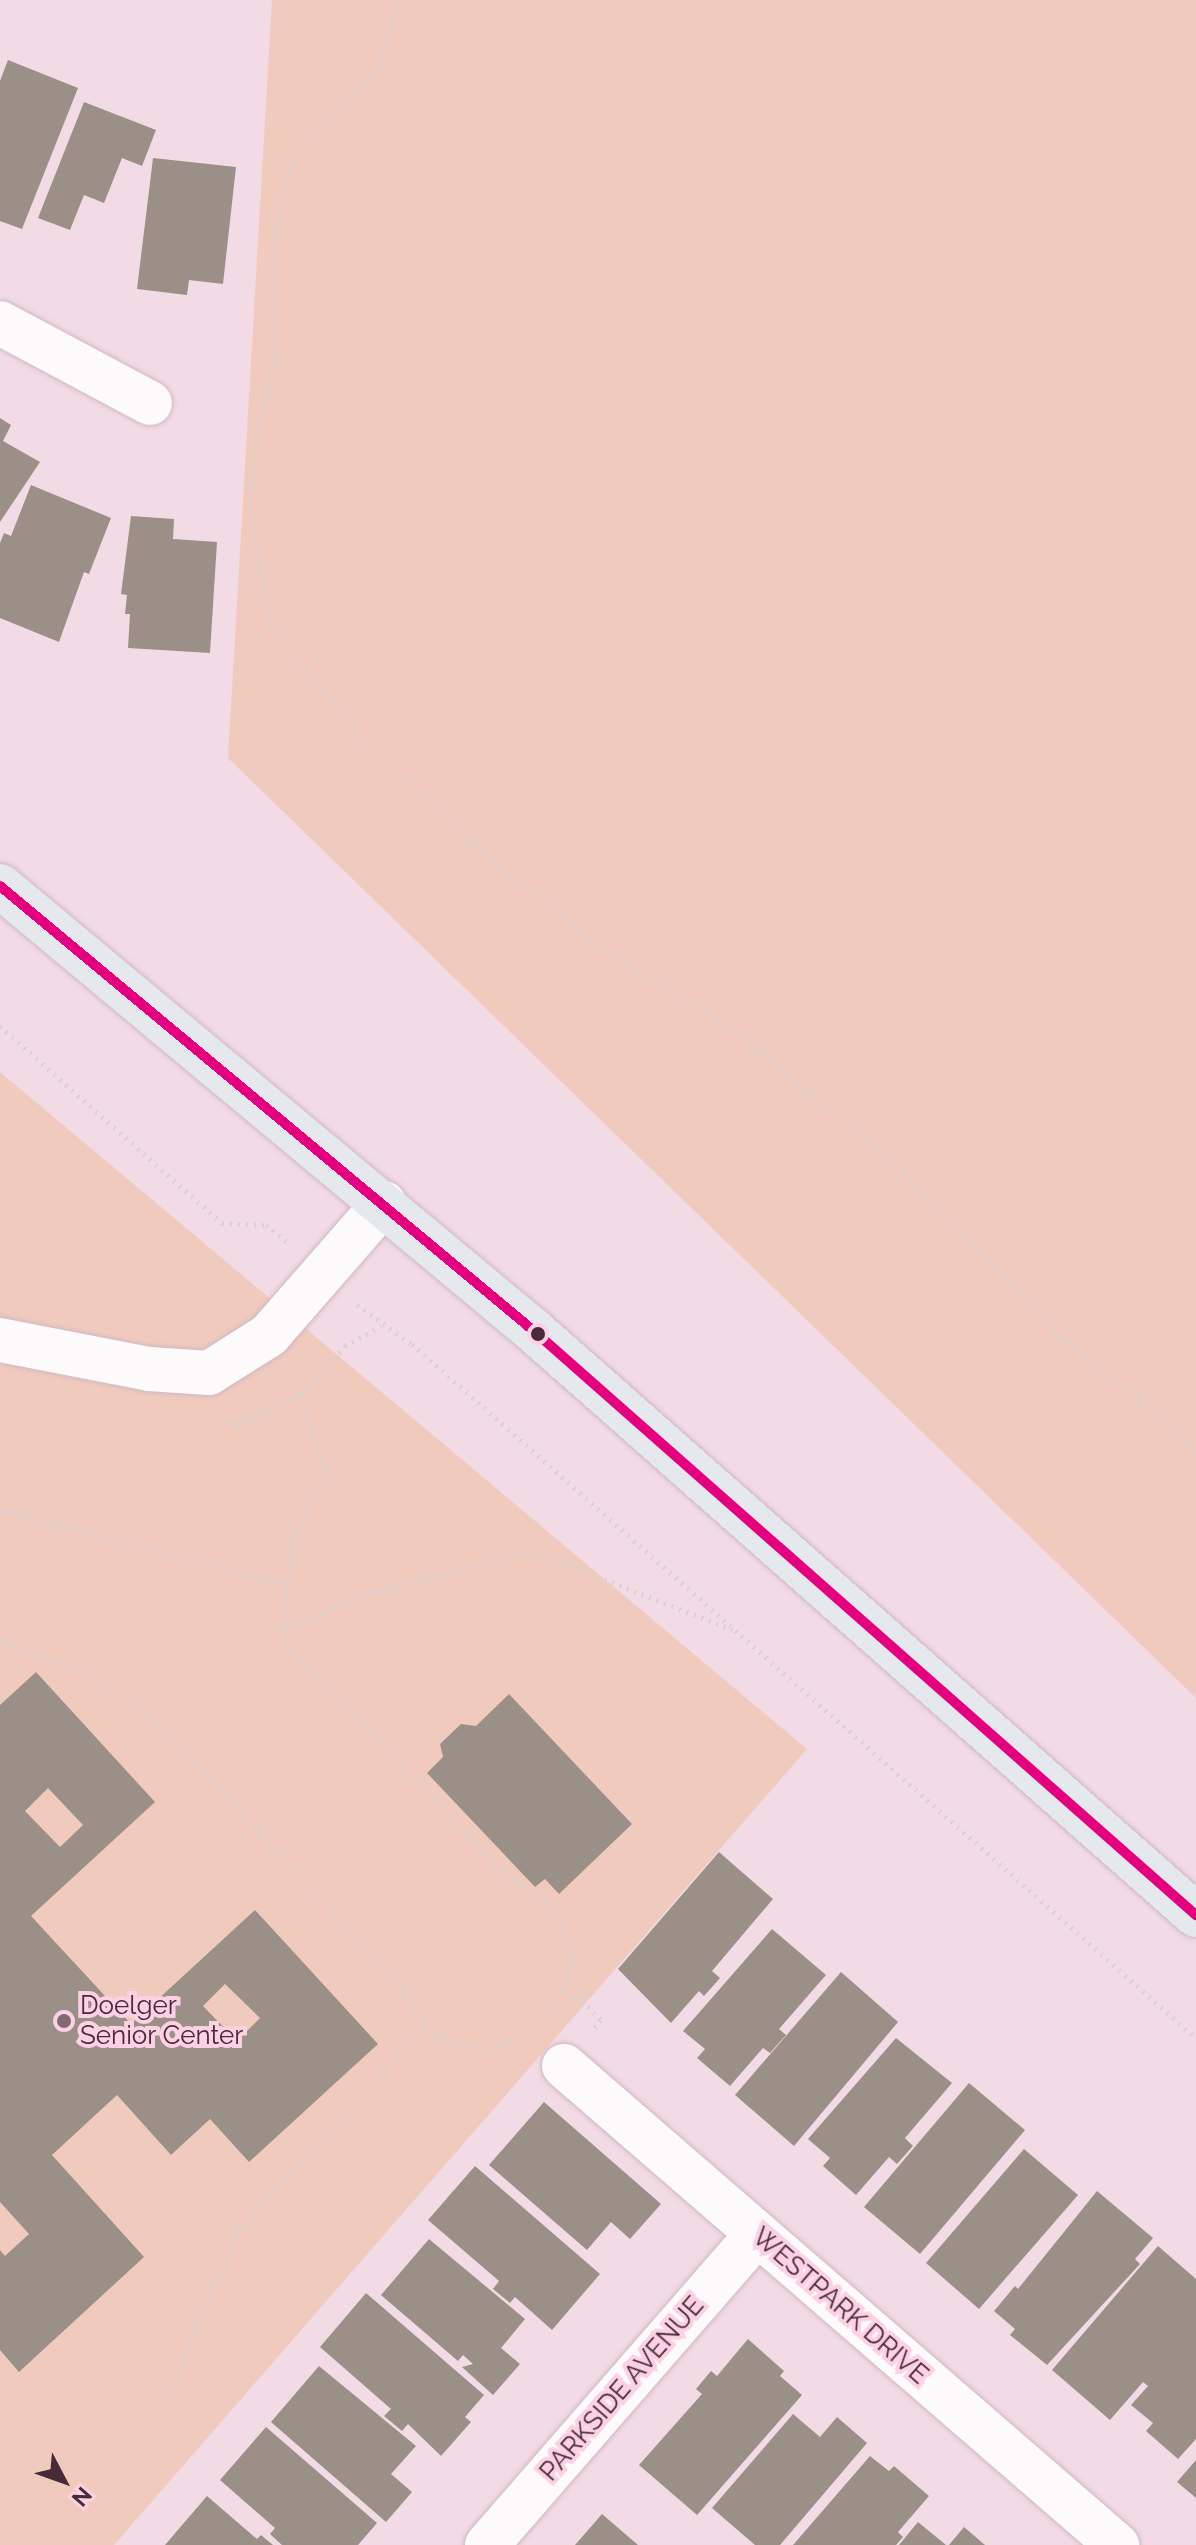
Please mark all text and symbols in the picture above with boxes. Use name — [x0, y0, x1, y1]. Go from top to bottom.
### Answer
unlabelled marker — [530, 1326, 546, 1342]
place label: Doelger Senior Center — [80, 1990, 244, 2052]
marker: Doelger Senior Center — [55, 2012, 73, 2030]
street label: WESTPARK DRIVE — [746, 2221, 934, 2391]
street label: PARKSIDE AVENUE — [533, 2290, 711, 2488]
north arrow — [24, 2441, 104, 2521]
text: N — [67, 2482, 97, 2512]

